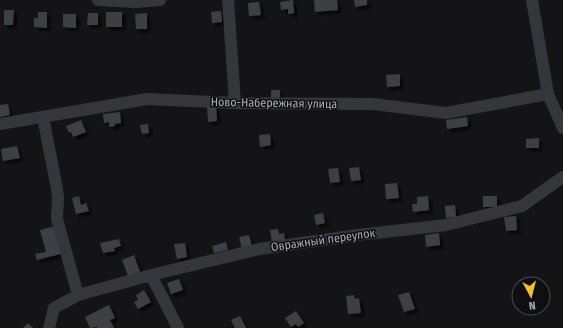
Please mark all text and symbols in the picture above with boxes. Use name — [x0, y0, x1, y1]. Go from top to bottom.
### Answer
street label: Ново-Набережная улица — [211, 95, 338, 111]
street label: Овражный переулок — [270, 226, 376, 254]
north arrow — [511, 276, 551, 316]
text: N — [528, 299, 536, 312]

